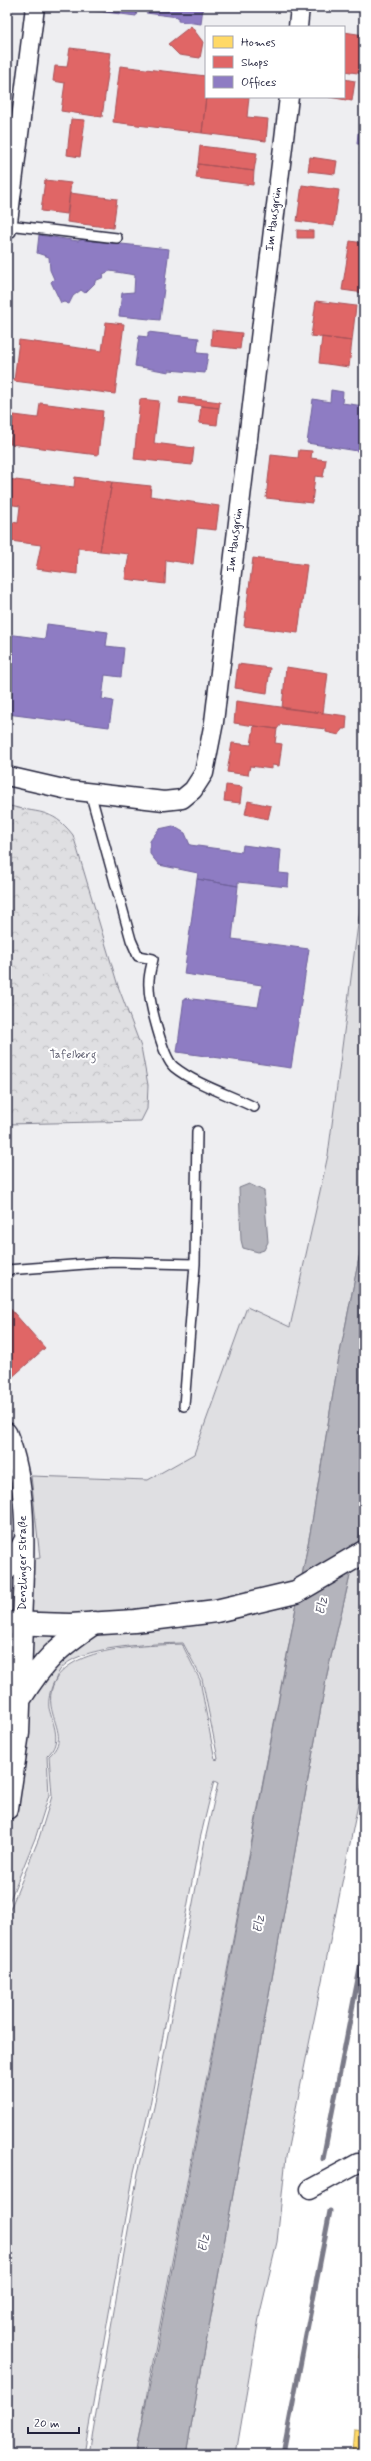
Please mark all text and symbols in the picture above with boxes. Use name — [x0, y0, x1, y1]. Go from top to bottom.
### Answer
legend — [205, 26, 345, 98]
text: Homes — [241, 35, 276, 51]
text: Shops — [241, 55, 268, 71]
text: Offices — [241, 75, 276, 91]
street label: Im Hausgrün — [262, 186, 286, 252]
street label: Im Hausgrün — [223, 507, 247, 573]
park label: Tafelberg — [50, 1047, 97, 1064]
street label: Denzlinger Straße — [15, 1515, 32, 1611]
water label: Elz — [312, 1596, 332, 1616]
water label: Elz — [249, 1914, 269, 1934]
water label: Elz — [194, 2233, 214, 2253]
scale bar — [28, 2409, 79, 2435]
text: 20 m — [34, 2416, 60, 2432]

